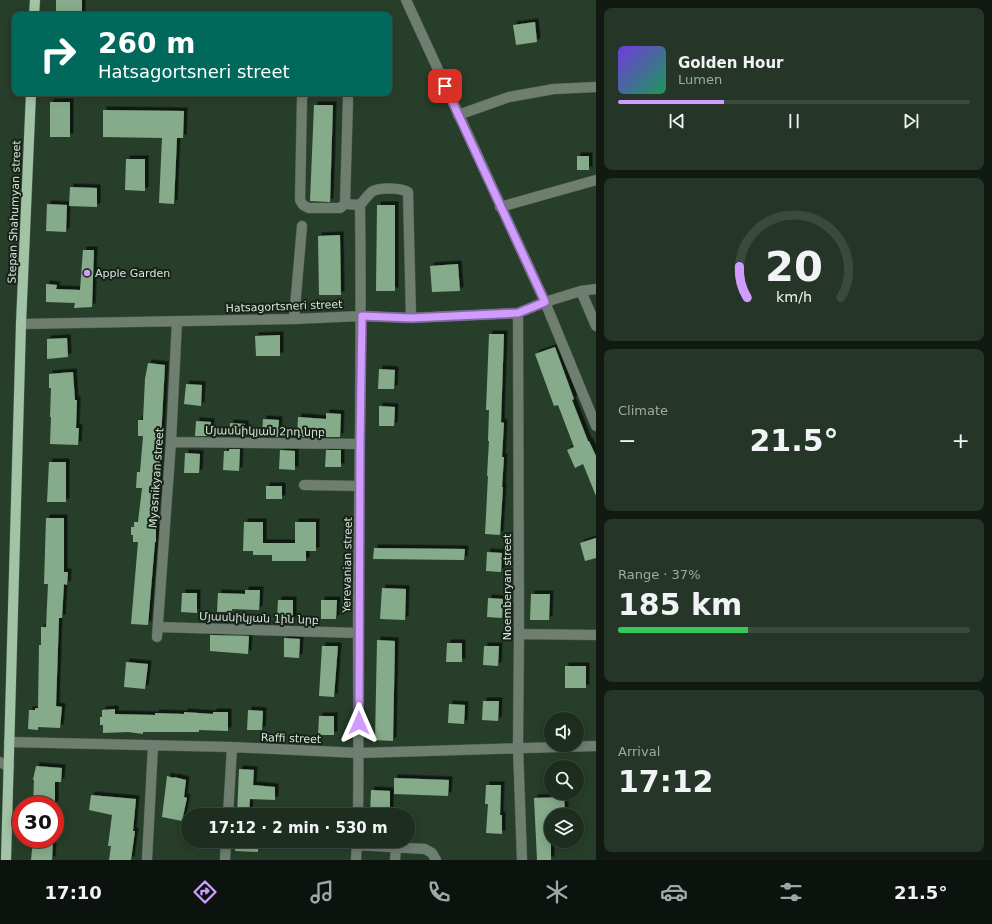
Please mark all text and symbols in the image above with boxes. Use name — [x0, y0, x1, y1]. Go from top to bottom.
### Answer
text: 260 m — [98, 27, 195, 60]
icon: right — [32, 28, 84, 80]
text: Golden Hour — [678, 54, 784, 72]
text: Hatsagortsneri street — [98, 61, 290, 82]
pin — [428, 69, 462, 103]
text: Lumen — [678, 72, 722, 87]
icon: arrive — [434, 75, 456, 97]
icon: previous — [666, 110, 688, 132]
icon: pause — [783, 110, 805, 132]
icon: next — [900, 110, 922, 132]
street label: Stepan Shahumyan street — [5, 139, 24, 284]
text: 20 — [765, 241, 823, 290]
place label: Apple Garden — [95, 267, 170, 280]
marker: Apple Garden — [82, 268, 92, 278]
text: km/h — [776, 288, 812, 304]
street label: Hatsagortsneri street — [225, 298, 343, 315]
text: Climate — [618, 403, 668, 418]
text: 21.5° — [749, 423, 839, 458]
street label: Մյասնիկյան 2րդ նրբ — [205, 424, 325, 439]
street label: Myasnikyan street — [147, 427, 167, 529]
text: − — [618, 428, 636, 453]
text: + — [952, 428, 970, 453]
street label: Yerevanian street — [340, 516, 355, 614]
street label: Noemberyan street — [501, 533, 514, 640]
text: Range · 37% — [618, 567, 701, 582]
text: 185 km — [618, 587, 742, 622]
street label: Մյասնիկյան 1ին նրբ — [199, 610, 319, 627]
position arrow — [338, 702, 380, 744]
map controls — [544, 712, 584, 848]
button: sound — [544, 712, 584, 752]
street label: Raffi street — [261, 731, 322, 746]
text: Arrival — [618, 744, 660, 759]
button: search — [544, 760, 584, 800]
text: 17:12 — [618, 764, 714, 799]
speed limit sign: 30 — [12, 796, 64, 848]
button: layers — [544, 808, 584, 848]
text: 17:12 · 2 min · 530 m — [208, 819, 388, 837]
icon: directions — [191, 878, 219, 906]
icon: music — [308, 878, 336, 906]
icon: phone — [425, 878, 453, 906]
icon: climate — [543, 878, 571, 906]
icon: car — [660, 878, 688, 906]
icon: filters — [777, 878, 805, 906]
text: 17:10 — [45, 882, 102, 903]
text: 21.5° — [894, 882, 947, 903]

